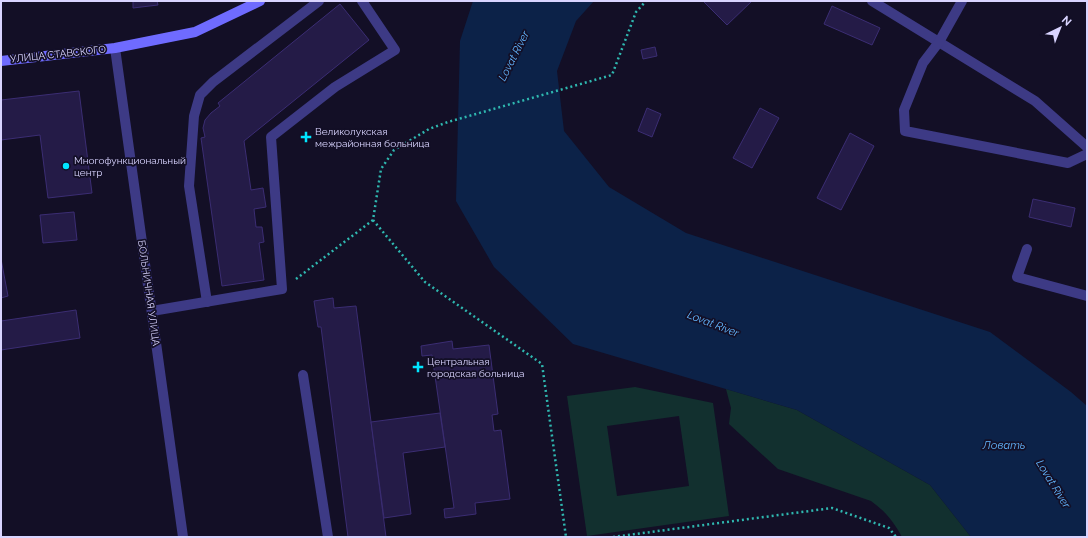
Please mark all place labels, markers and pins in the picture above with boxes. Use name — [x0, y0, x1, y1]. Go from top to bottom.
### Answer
place label: Великолукская межрайонная больница — [315, 126, 430, 149]
marker: Великолукская межрайонная больница — [300, 131, 312, 143]
place label: Многофункциональный центр — [74, 155, 186, 178]
marker: Многофункциональный центр — [61, 161, 71, 171]
place label: Центральная городская больница — [427, 356, 524, 379]
marker: Центральная городская больница — [412, 361, 424, 373]

